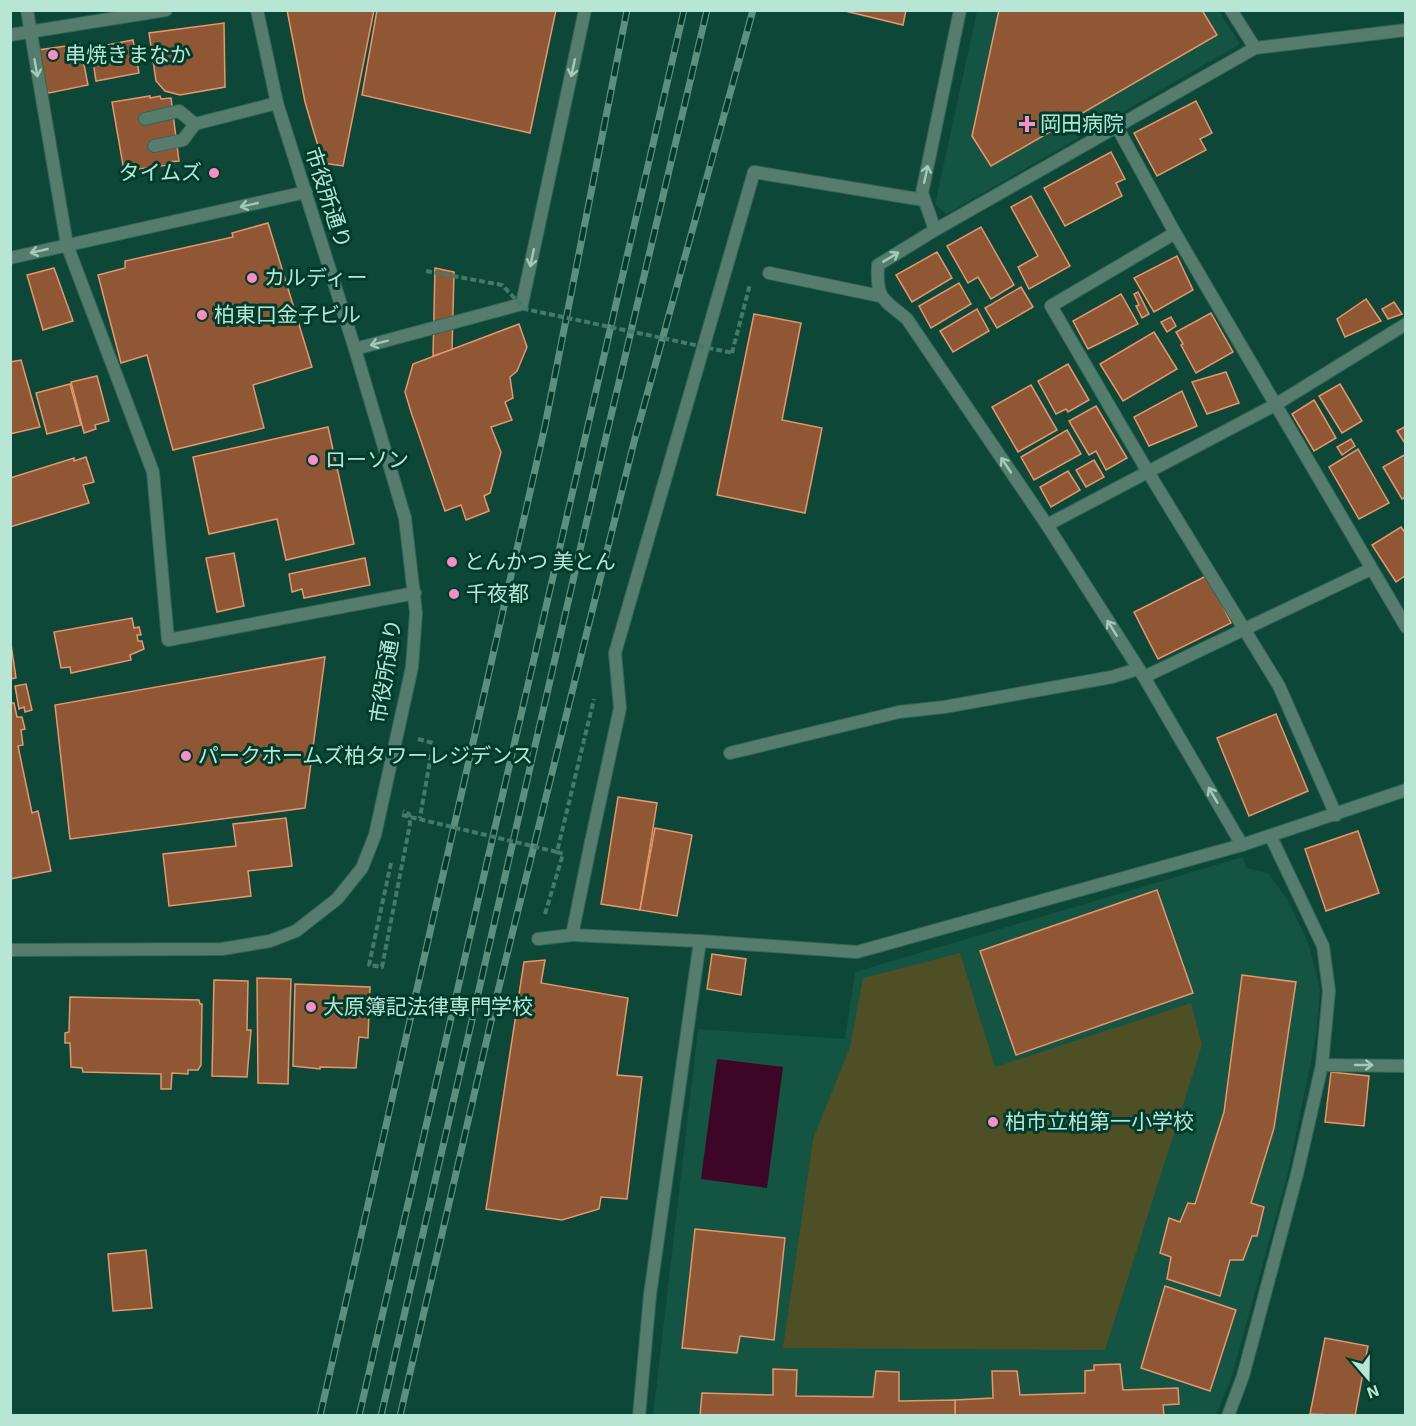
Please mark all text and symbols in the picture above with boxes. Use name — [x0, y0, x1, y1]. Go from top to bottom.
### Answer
place label: 串焼きまなか — [65, 41, 191, 66]
marker: 串焼きまなか — [46, 48, 60, 62]
one-way arrow — [567, 57, 578, 77]
one-way arrow — [31, 58, 42, 78]
place label: 岡田病院 — [1040, 110, 1124, 135]
marker: 岡田病院 — [1018, 115, 1036, 133]
street label: 市役所通り — [301, 144, 358, 251]
place label: タイムズ — [118, 159, 202, 184]
one-way arrow — [921, 165, 932, 185]
marker: タイムズ — [207, 166, 221, 180]
one-way arrow — [240, 199, 259, 211]
one-way arrow — [30, 246, 49, 258]
one-way arrow — [526, 248, 537, 268]
one-way arrow — [882, 250, 899, 262]
place label: カルディー — [264, 264, 368, 289]
marker: カルディー — [245, 271, 259, 285]
place label: 柏東口金子ビル — [214, 301, 361, 326]
marker: 柏東口金子ビル — [195, 308, 209, 322]
one-way arrow — [370, 338, 389, 349]
place label: ローソン — [325, 446, 409, 471]
marker: ローソン — [306, 453, 320, 467]
one-way arrow — [1000, 457, 1012, 473]
place label: とんかつ 美とん — [464, 548, 616, 573]
marker: とんかつ 美とん — [445, 555, 459, 569]
place label: 千夜都 — [466, 580, 529, 605]
marker: 千夜都 — [447, 587, 461, 601]
street label: 市役所通り — [364, 617, 405, 725]
one-way arrow — [1106, 620, 1118, 637]
place label: パークホームズ柏タワーレジデンス — [198, 742, 533, 767]
marker: パークホームズ柏タワーレジデンス — [179, 749, 193, 763]
one-way arrow — [1206, 787, 1218, 804]
place label: 大原簿記法律専門学校 — [323, 993, 533, 1018]
marker: 大原簿記法律専門学校 — [304, 1000, 318, 1014]
one-way arrow — [1353, 1059, 1373, 1071]
place label: 柏市立柏第一小学校 — [1005, 1108, 1194, 1133]
marker: 柏市立柏第一小学校 — [986, 1115, 1000, 1129]
north arrow — [1338, 1348, 1398, 1408]
text: N — [1365, 1382, 1382, 1403]

